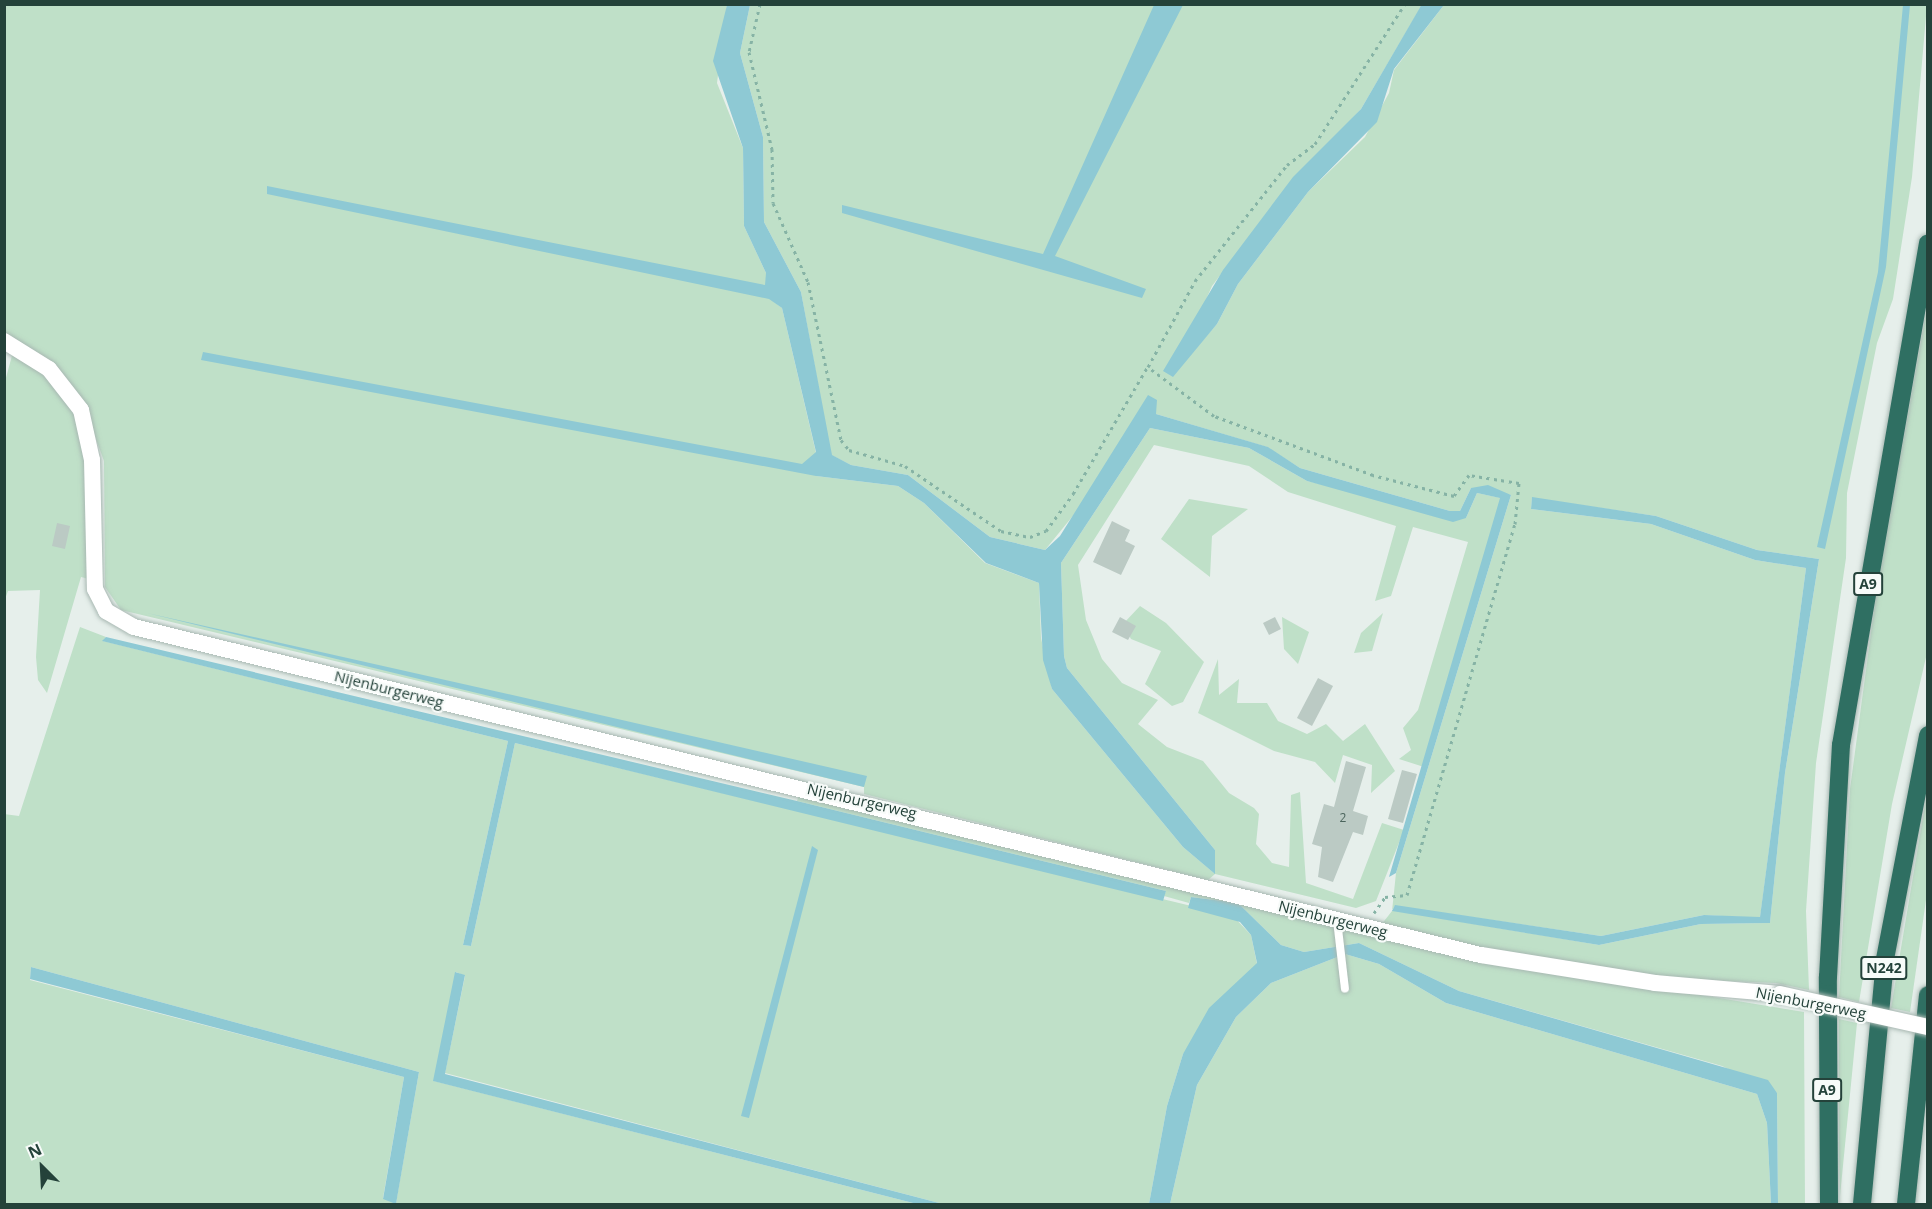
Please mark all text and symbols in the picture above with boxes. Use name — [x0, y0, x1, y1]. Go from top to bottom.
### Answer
road number: A9 — [1853, 573, 1883, 595]
street label: Nijenburgerweg — [333, 667, 445, 711]
street label: Nijenburgerweg — [805, 780, 919, 822]
house number: 2 — [1340, 811, 1346, 825]
street label: Nijenburgerweg — [1277, 897, 1389, 941]
road number: N242 — [1860, 957, 1908, 979]
street label: Nijenburgerweg — [1754, 983, 1868, 1023]
road number: A9 — [1812, 1079, 1842, 1101]
north arrow — [12, 1137, 72, 1197]
text: N — [24, 1138, 45, 1163]

